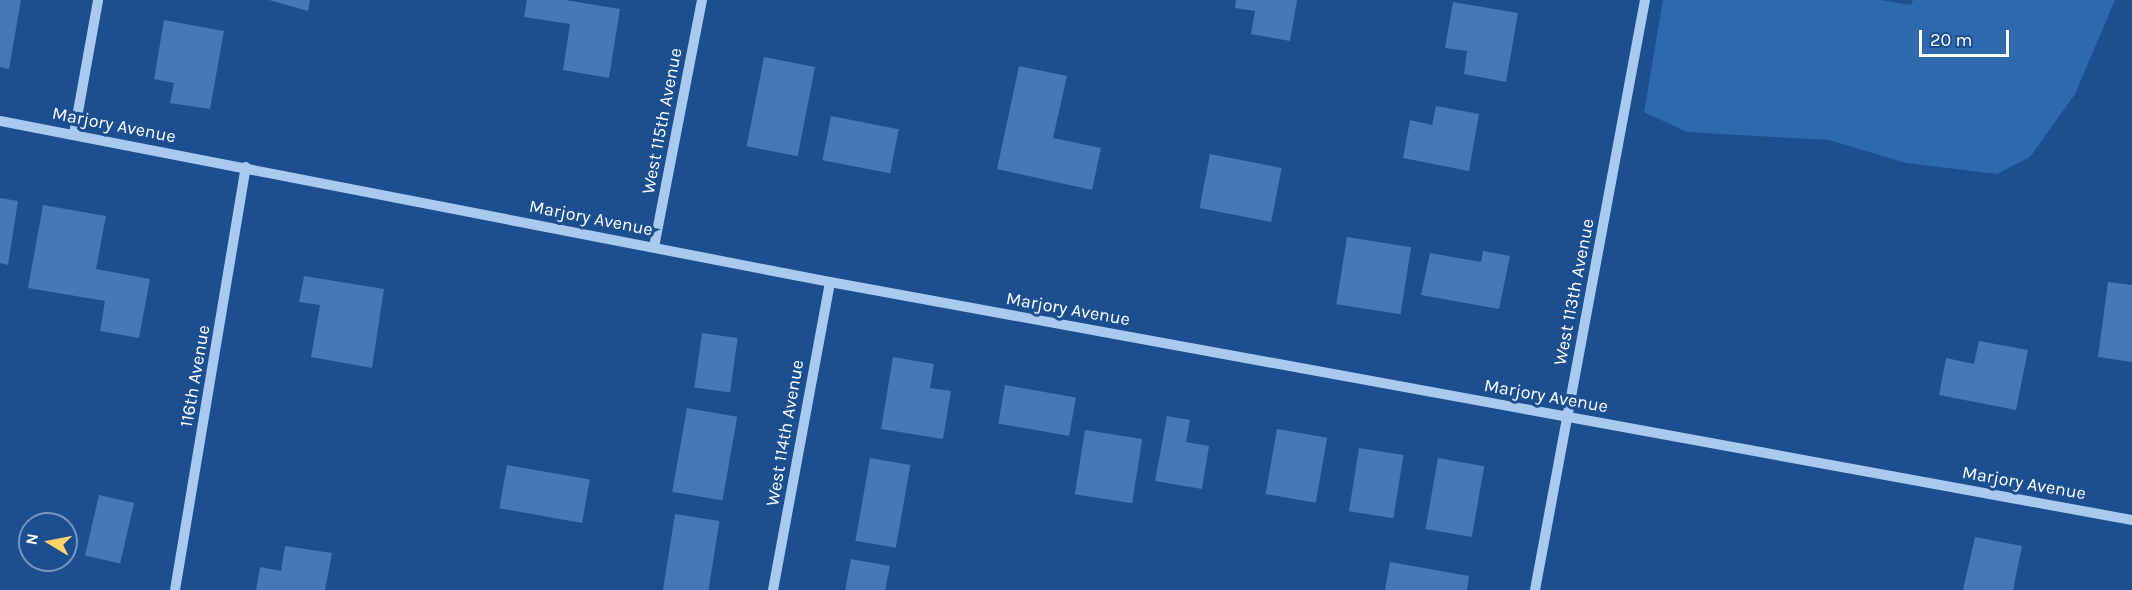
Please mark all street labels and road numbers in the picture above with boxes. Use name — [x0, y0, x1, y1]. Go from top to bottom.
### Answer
street label: West 115th Avenue — [637, 46, 687, 196]
street label: Marjory Avenue — [50, 102, 178, 148]
street label: Marjory Avenue — [527, 195, 655, 241]
street label: West 113th Avenue — [1549, 217, 1599, 367]
street label: Marjory Avenue — [1004, 287, 1132, 331]
street label: 116th Avenue — [175, 323, 215, 429]
street label: West 114th Avenue — [761, 358, 809, 508]
street label: Marjory Avenue — [1482, 374, 1610, 418]
street label: Marjory Avenue — [1960, 461, 2088, 505]

